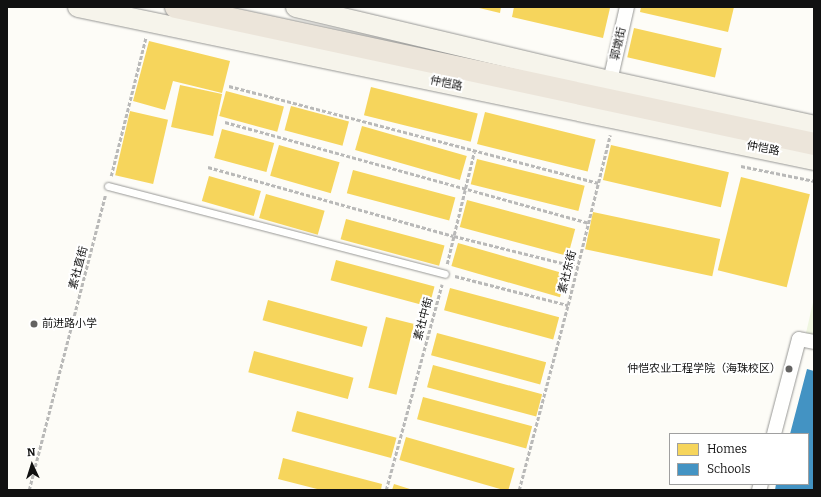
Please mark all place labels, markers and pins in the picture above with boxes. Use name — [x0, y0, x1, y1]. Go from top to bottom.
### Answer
place label: 前进路小学 — [42, 317, 97, 331]
marker: 前进路小学 — [29, 319, 39, 329]
place label: 仲恺农业工程学院（海珠校区） — [627, 362, 781, 376]
marker: 仲恺农业工程学院（海珠校区） — [784, 364, 794, 374]

